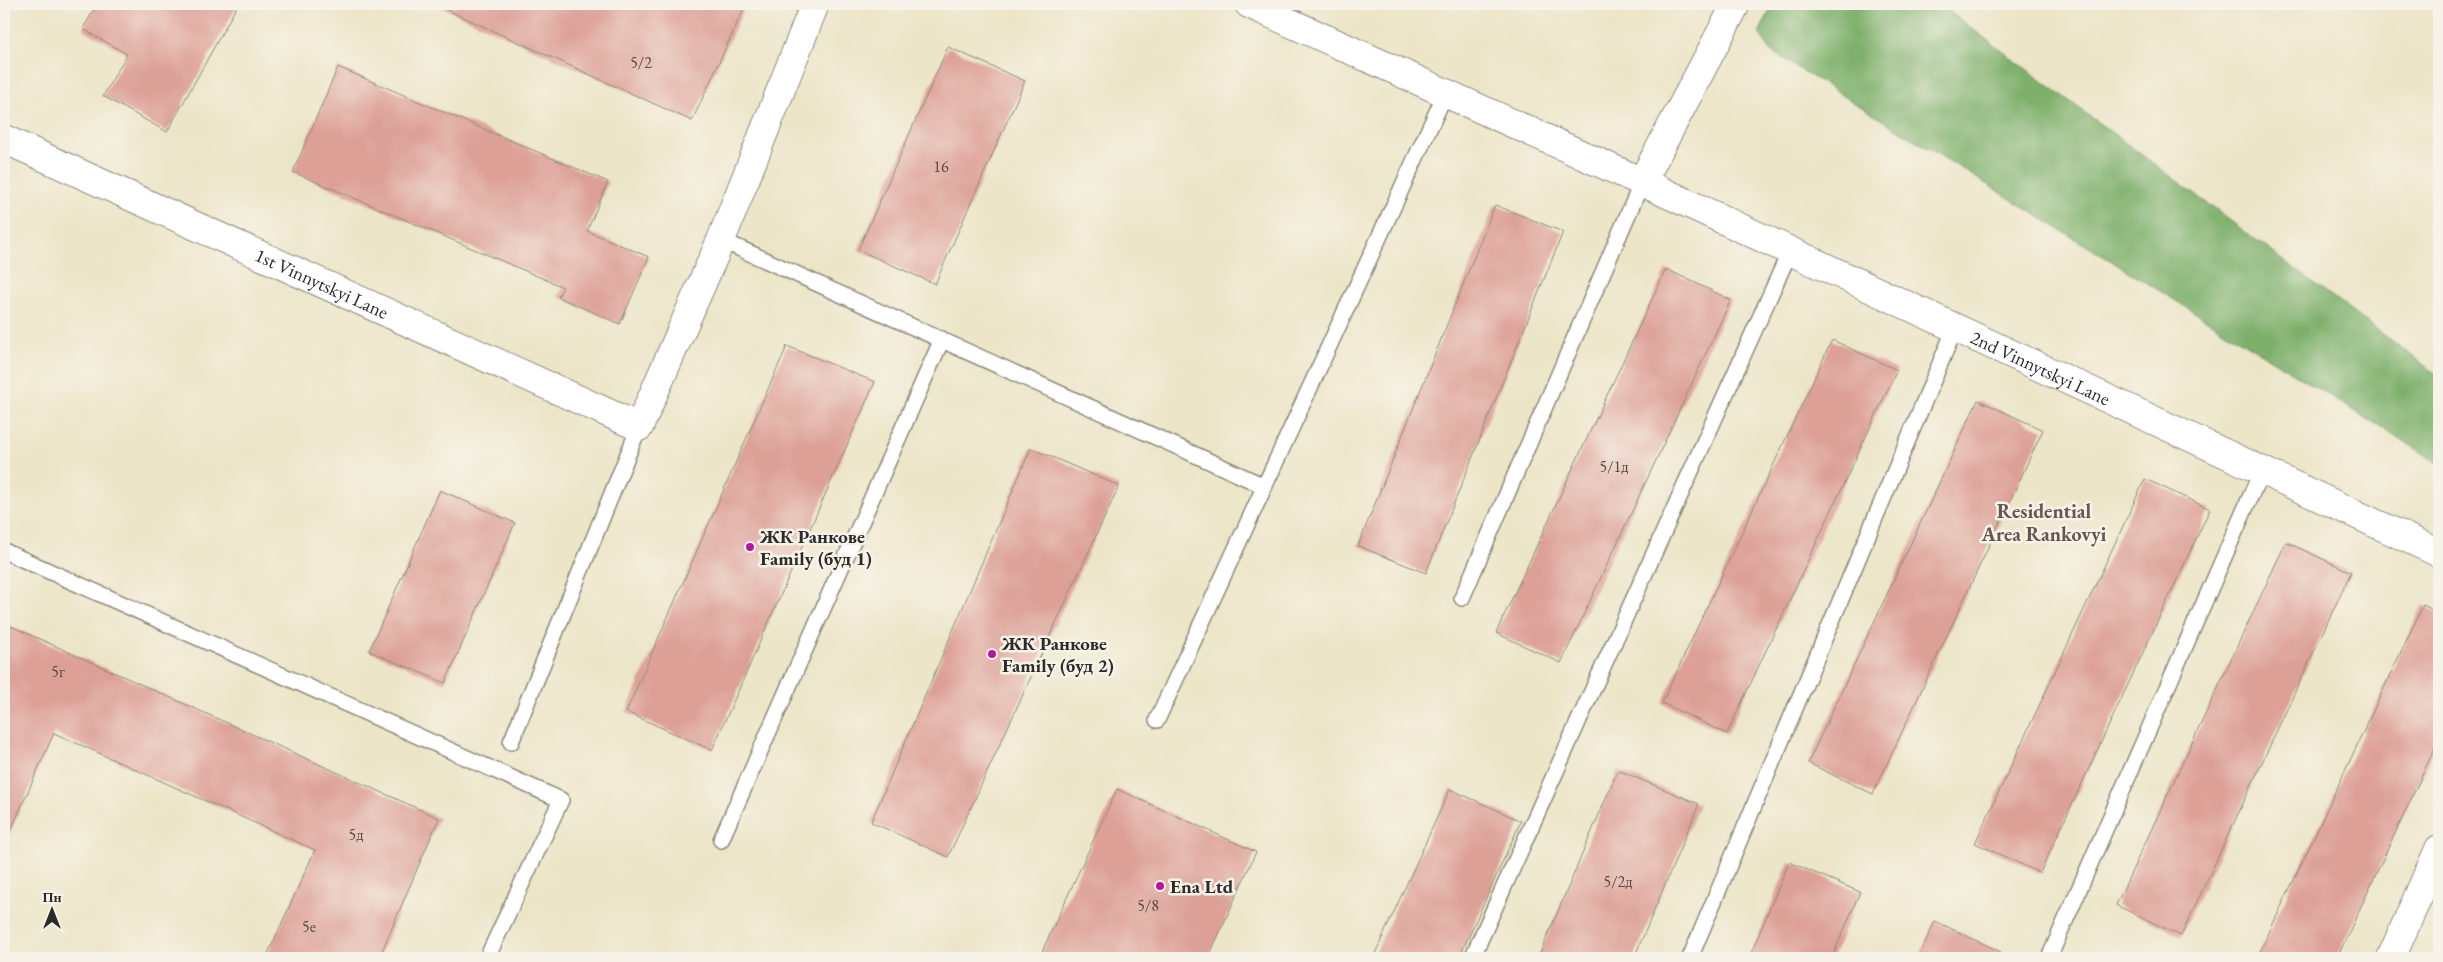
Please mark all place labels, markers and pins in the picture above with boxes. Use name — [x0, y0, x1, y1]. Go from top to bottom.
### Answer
place label: ЖК Ранкове Family (буд 1) — [759, 524, 872, 571]
marker: ЖК Ранкове Family (буд 1) — [744, 541, 756, 553]
place label: ЖК Ранкове Family (буд 2) — [1001, 631, 1114, 678]
marker: ЖК Ранкове Family (буд 2) — [986, 648, 998, 660]
place label: Ena Ltd — [1170, 874, 1234, 899]
marker: Ena Ltd — [1154, 880, 1166, 892]

